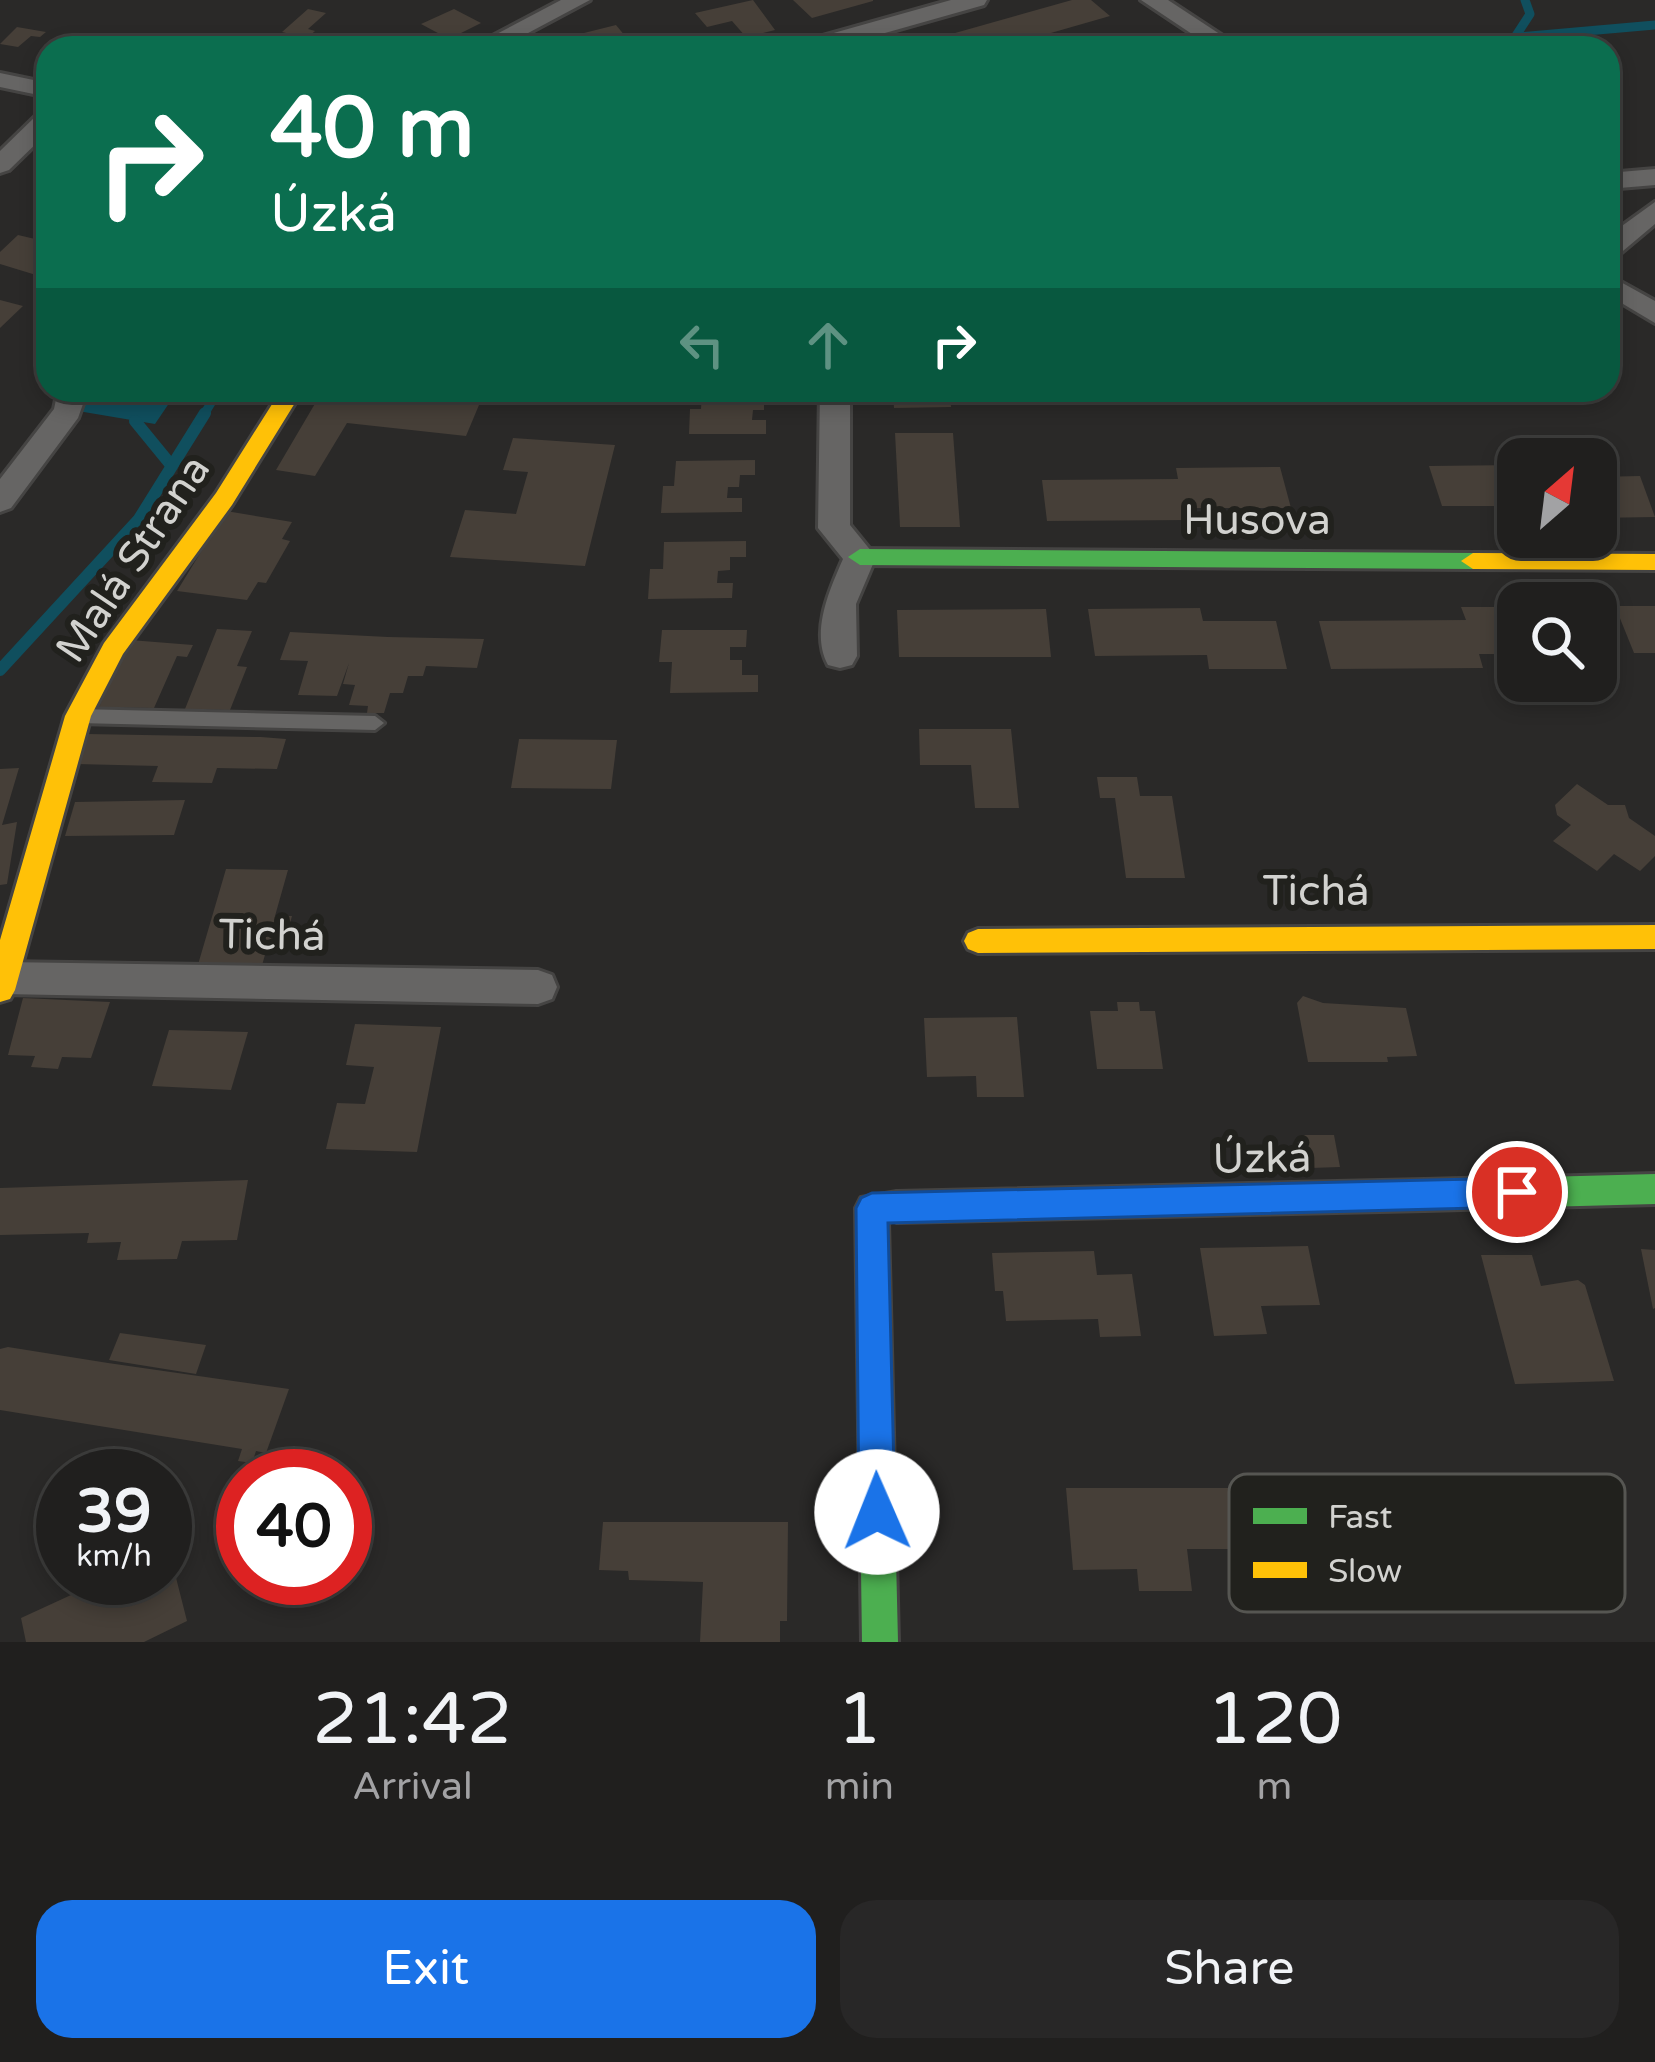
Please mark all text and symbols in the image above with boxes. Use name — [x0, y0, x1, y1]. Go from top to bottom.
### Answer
text: 40 m — [270, 79, 474, 180]
icon: right — [72, 84, 228, 240]
text: Úzká — [270, 181, 397, 246]
icon: left — [669, 312, 735, 378]
icon: ahead — [795, 312, 861, 378]
icon: right — [921, 312, 987, 378]
north arrow — [1497, 438, 1617, 558]
map controls — [1497, 438, 1617, 702]
street label: Malá Strana — [45, 445, 221, 672]
street label: Husova — [1183, 495, 1331, 546]
button: search — [1497, 582, 1617, 702]
street label: Tichá — [1262, 866, 1370, 917]
street label: Tichá — [218, 909, 326, 962]
street label: Úzká — [1212, 1132, 1312, 1185]
pin — [1466, 1141, 1568, 1243]
icon: arrive — [1484, 1159, 1550, 1225]
speed limit sign: 40 — [216, 1449, 372, 1605]
position arrow — [814, 1449, 940, 1575]
legend — [1229, 1474, 1625, 1612]
text: 39 — [76, 1476, 152, 1548]
text: Fast — [1328, 1498, 1392, 1537]
text: km/h — [76, 1538, 152, 1575]
text: Slow — [1328, 1552, 1402, 1591]
text: 21:42 — [313, 1677, 512, 1764]
text: 1 — [837, 1677, 882, 1764]
text: 120 — [1207, 1677, 1342, 1764]
text: Arrival — [352, 1763, 473, 1810]
text: min — [825, 1763, 894, 1810]
text: m — [1257, 1763, 1292, 1810]
button: Exit — [36, 1900, 816, 2038]
button: Share — [840, 1900, 1619, 2038]

